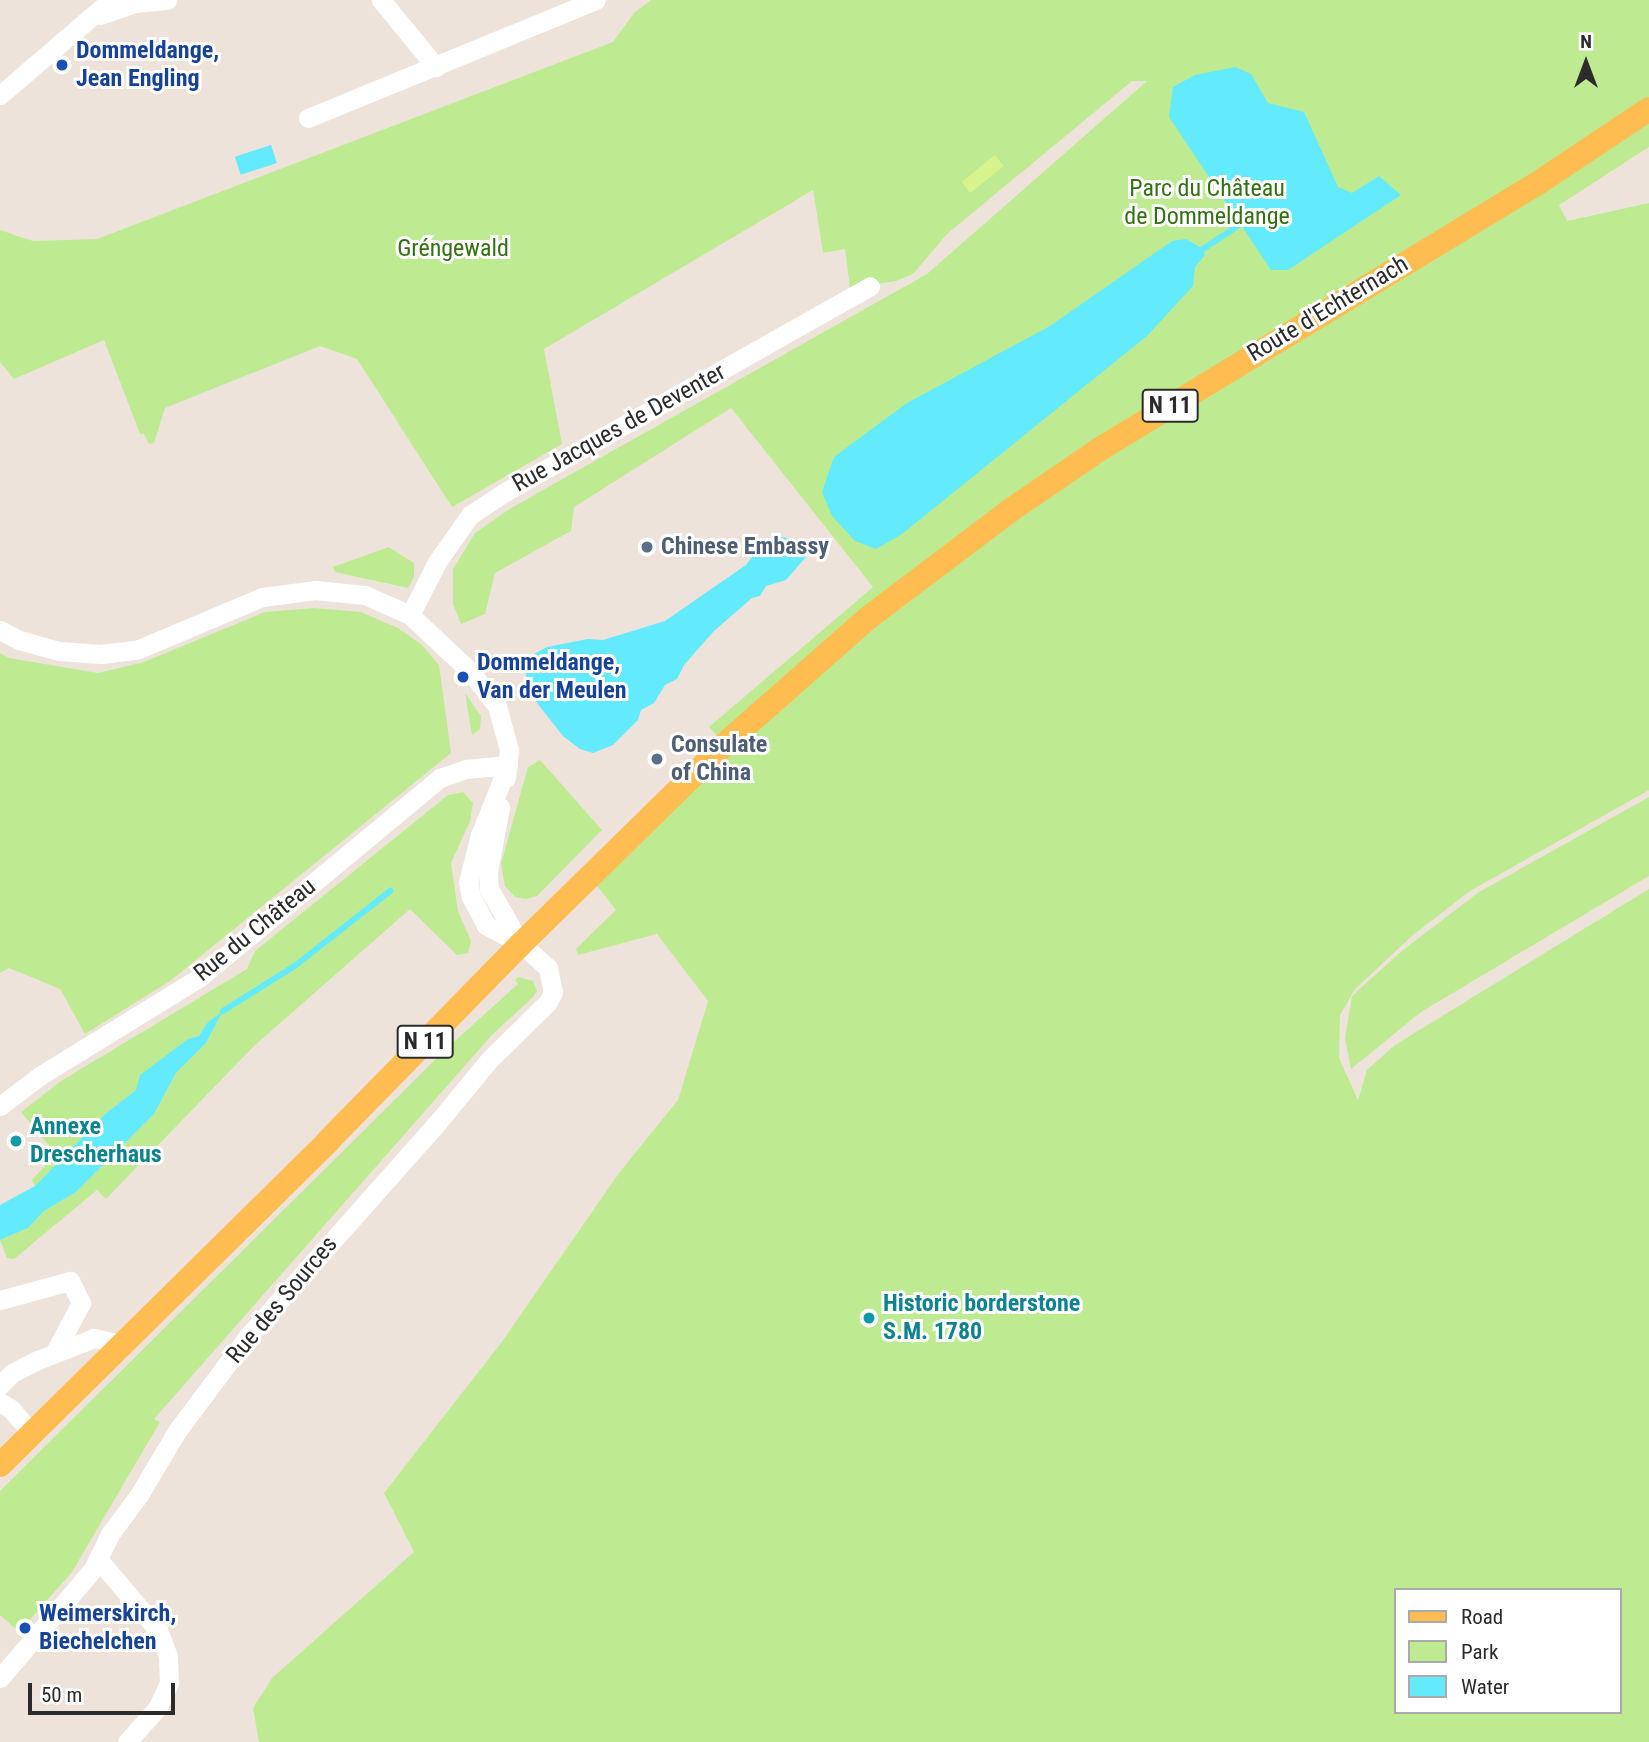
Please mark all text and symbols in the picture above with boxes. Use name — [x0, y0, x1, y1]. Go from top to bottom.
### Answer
north arrow — [1551, 28, 1621, 98]
text: N — [1580, 30, 1592, 53]
place label: Dommeldange, Jean Engling — [76, 37, 219, 93]
marker: Dommeldange, Jean Engling — [54, 57, 70, 73]
park label: Parc du Château de Dommeldange — [1124, 175, 1290, 231]
park label: Gréngewald — [397, 235, 509, 263]
street label: Route d'Echternach — [1242, 250, 1414, 368]
street label: Rue Jacques de Deventer — [508, 358, 730, 498]
road number: N 11 — [1140, 386, 1200, 426]
place label: Chinese Embassy — [661, 533, 829, 561]
marker: Chinese Embassy — [639, 539, 655, 555]
place label: Dommeldange, Van der Meulen — [477, 649, 627, 705]
marker: Dommeldange, Van der Meulen — [455, 669, 471, 685]
place label: Consulate of China — [671, 731, 767, 787]
marker: Consulate of China — [649, 751, 665, 767]
street label: Rue du Château — [188, 872, 322, 988]
road number: N 11 — [395, 1023, 455, 1062]
place label: Annexe Drescherhaus — [30, 1113, 162, 1169]
marker: Annexe Drescherhaus — [8, 1133, 24, 1149]
street label: Rue des Sources — [220, 1231, 344, 1369]
place label: Historic borderstone S.M. 1780 — [883, 1290, 1080, 1346]
marker: Historic borderstone S.M. 1780 — [861, 1310, 877, 1326]
legend — [1394, 1588, 1621, 1714]
place label: Weimerskirch, Biechelchen — [39, 1600, 176, 1656]
text: Road — [1461, 1605, 1503, 1629]
marker: Weimerskirch, Biechelchen — [17, 1620, 33, 1636]
text: Park — [1461, 1640, 1498, 1664]
scale bar — [32, 1668, 178, 1712]
text: Water — [1461, 1675, 1509, 1699]
text: 50 m — [41, 1683, 82, 1707]

